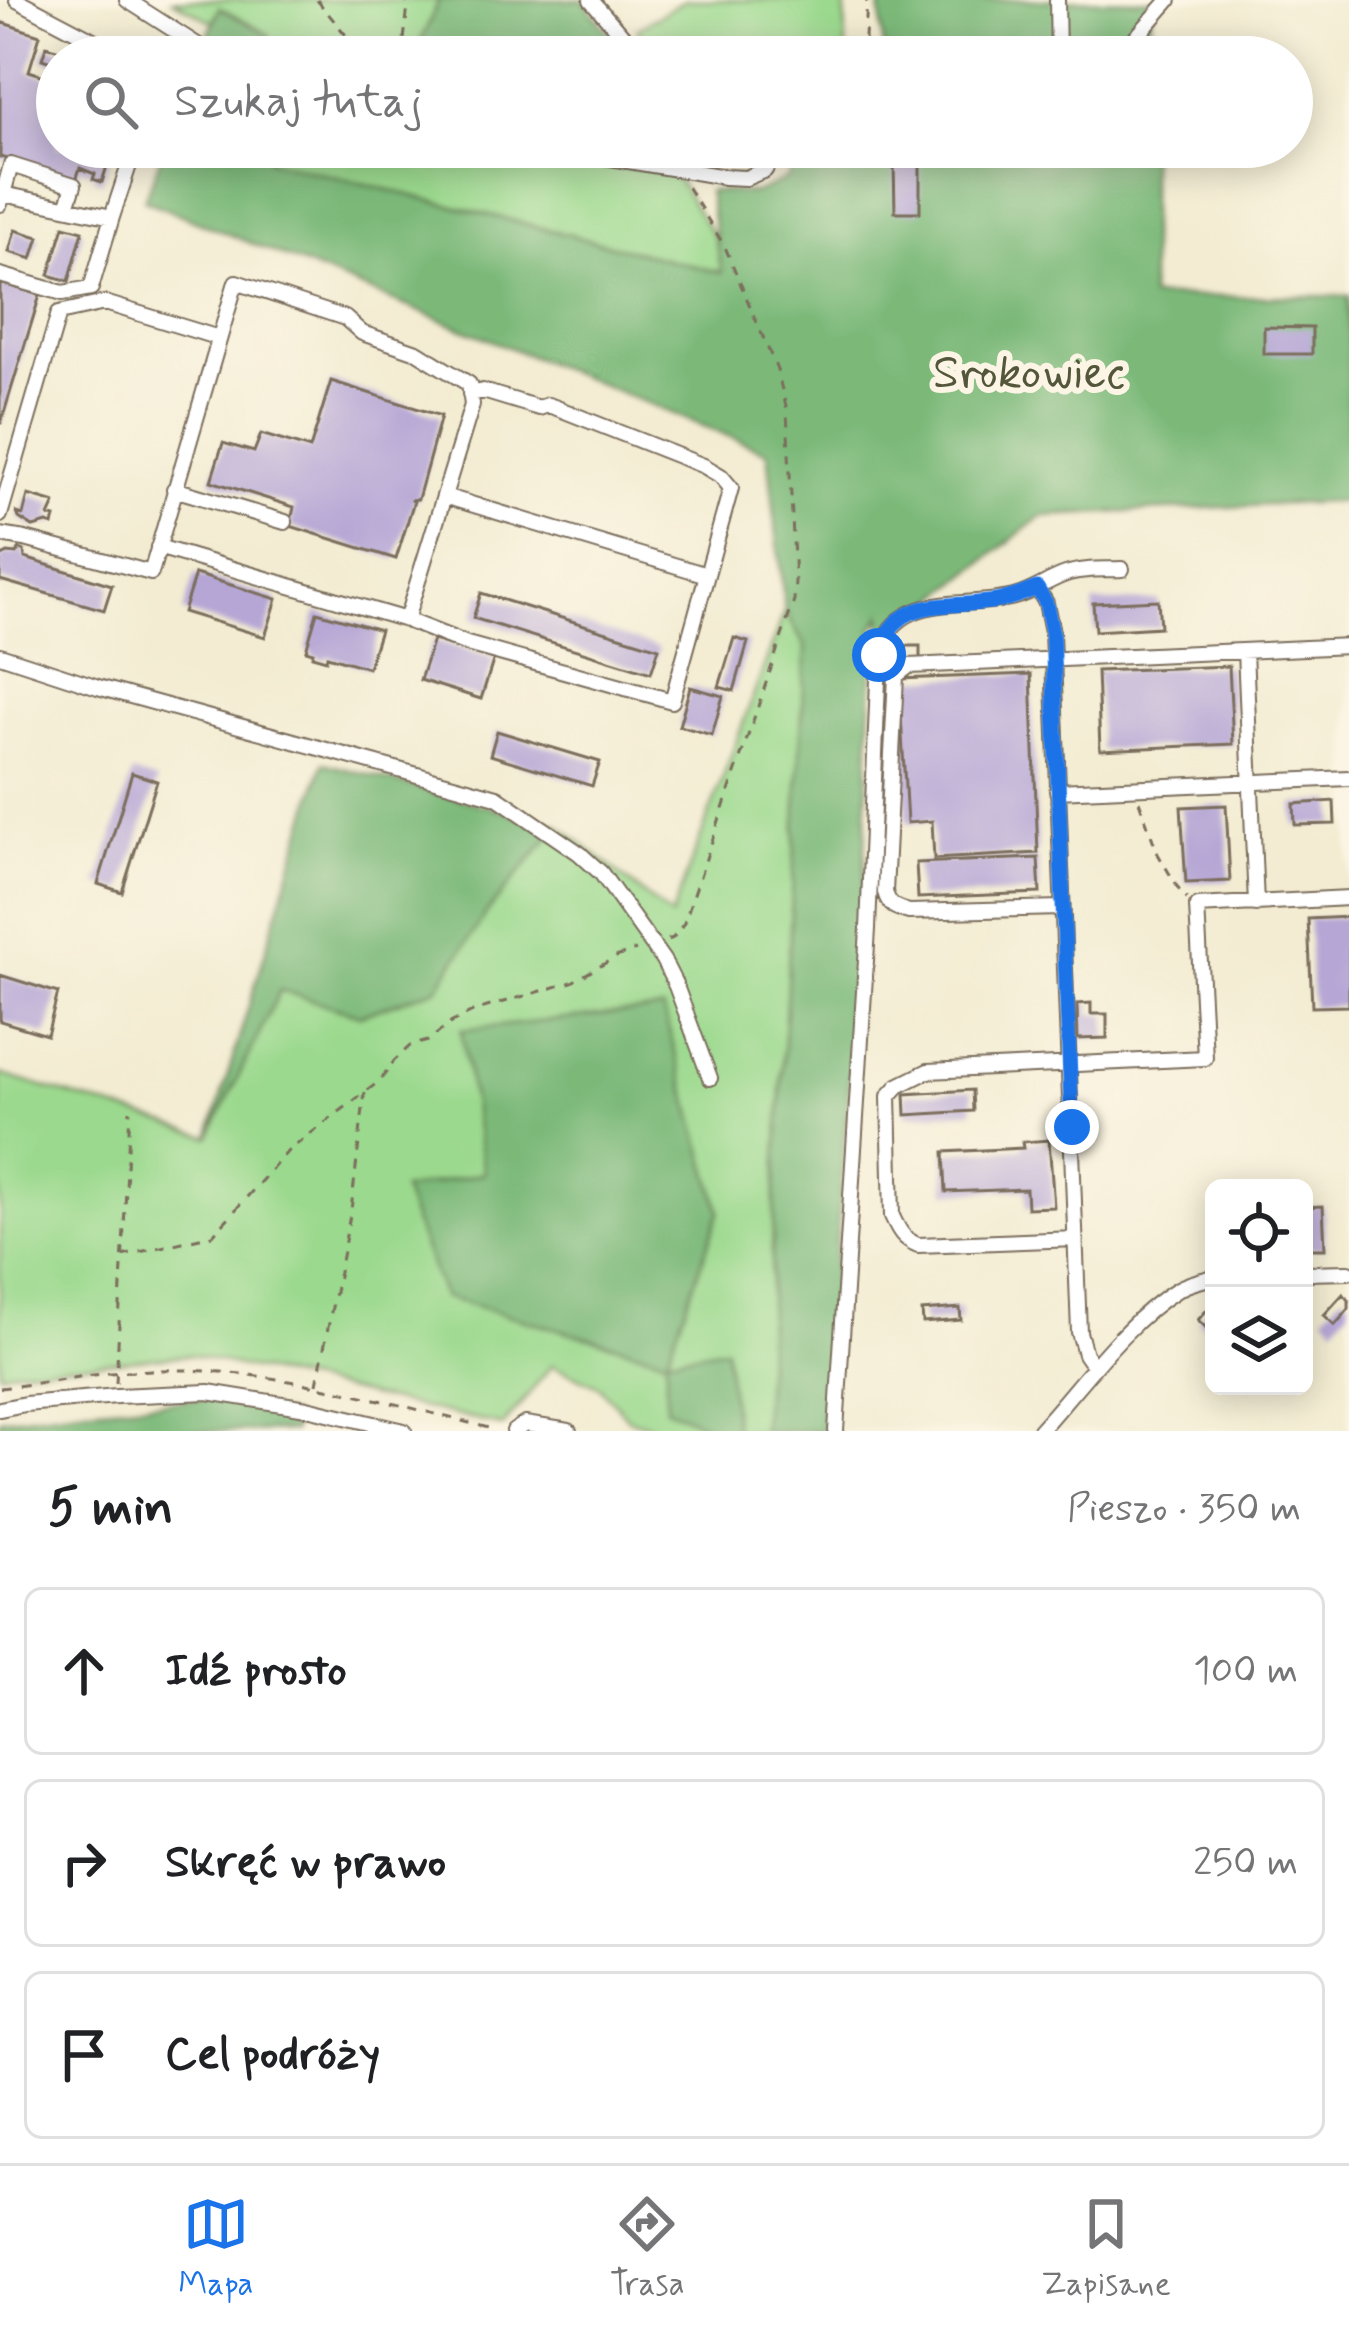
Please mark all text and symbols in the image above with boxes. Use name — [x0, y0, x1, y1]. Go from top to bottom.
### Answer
search box — [36, 36, 1313, 168]
icon: search — [78, 69, 144, 135]
text: Szukaj tutaj — [174, 73, 423, 132]
park label: Srokowiec — [933, 342, 1125, 405]
route start — [852, 628, 906, 682]
route end — [1045, 1100, 1099, 1154]
map controls — [1205, 1179, 1313, 1395]
button: locate — [1205, 1179, 1313, 1287]
button: layers — [1205, 1287, 1313, 1395]
text: 5 min — [48, 1476, 173, 1542]
text: Pieszo · 350 m — [1067, 1484, 1301, 1535]
icon: ahead — [51, 1638, 117, 1704]
text: Idź prosto — [165, 1642, 347, 1701]
text: 100 m — [1193, 1646, 1298, 1697]
icon: right — [51, 1830, 117, 1896]
text: Skręć w prawo — [165, 1834, 446, 1893]
text: 250 m — [1193, 1838, 1298, 1889]
icon: arrive — [51, 2022, 117, 2088]
text: Cel podróży — [165, 2026, 380, 2085]
tab: Mapa — [178, 2191, 253, 2307]
tab: Trasa — [610, 2191, 685, 2307]
tab: Zapisane — [1041, 2191, 1171, 2307]

